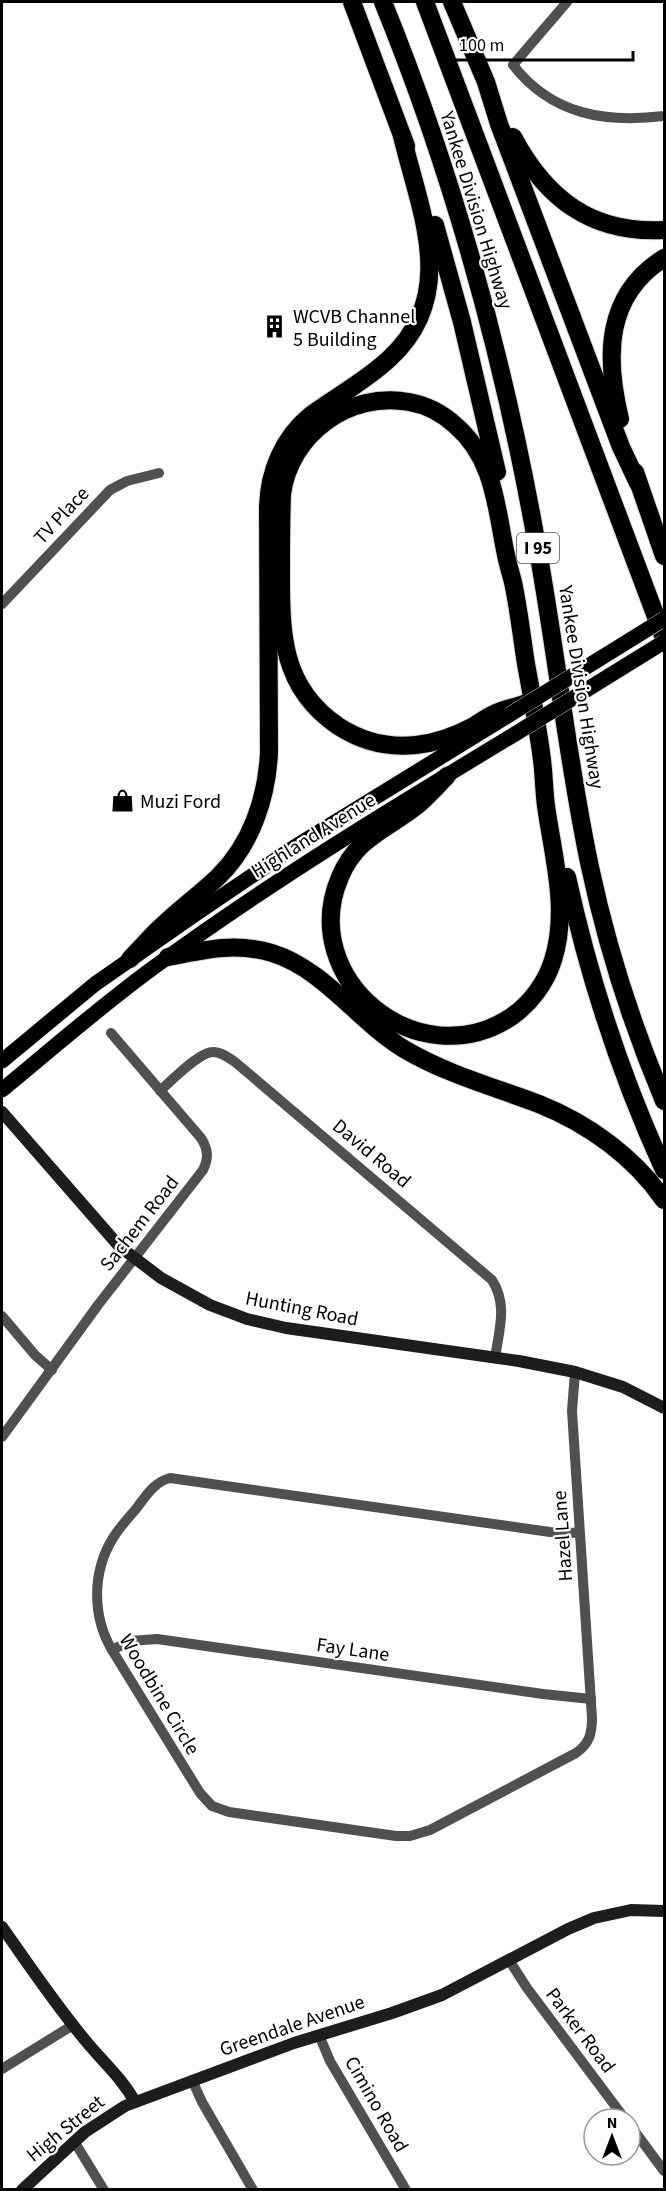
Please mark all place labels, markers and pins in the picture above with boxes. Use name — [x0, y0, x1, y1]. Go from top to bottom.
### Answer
place label: WCVB Channel 5 Building — [293, 303, 415, 354]
building icon: WCVB Channel 5 Building — [262, 314, 288, 340]
shop icon: Muzi Ford — [109, 788, 135, 814]
place label: Muzi Ford — [140, 788, 221, 816]

